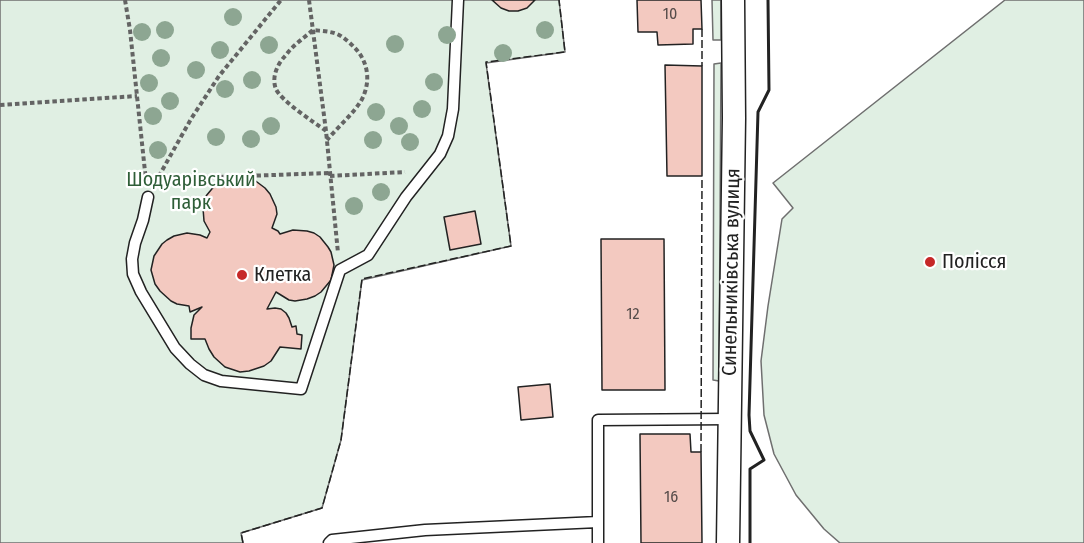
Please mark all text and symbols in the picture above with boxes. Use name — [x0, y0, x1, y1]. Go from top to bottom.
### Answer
house number: 10 — [663, 5, 677, 25]
park label: Шодуарівський парк — [126, 168, 256, 215]
street label: Синельниківська вулиця — [718, 168, 746, 376]
place label: Полісся — [942, 250, 1006, 274]
marker: Полісся — [923, 255, 937, 269]
place label: Клетка — [254, 263, 311, 287]
marker: Клетка — [235, 268, 249, 282]
house number: 12 — [626, 305, 640, 325]
house number: 16 — [664, 488, 678, 508]

